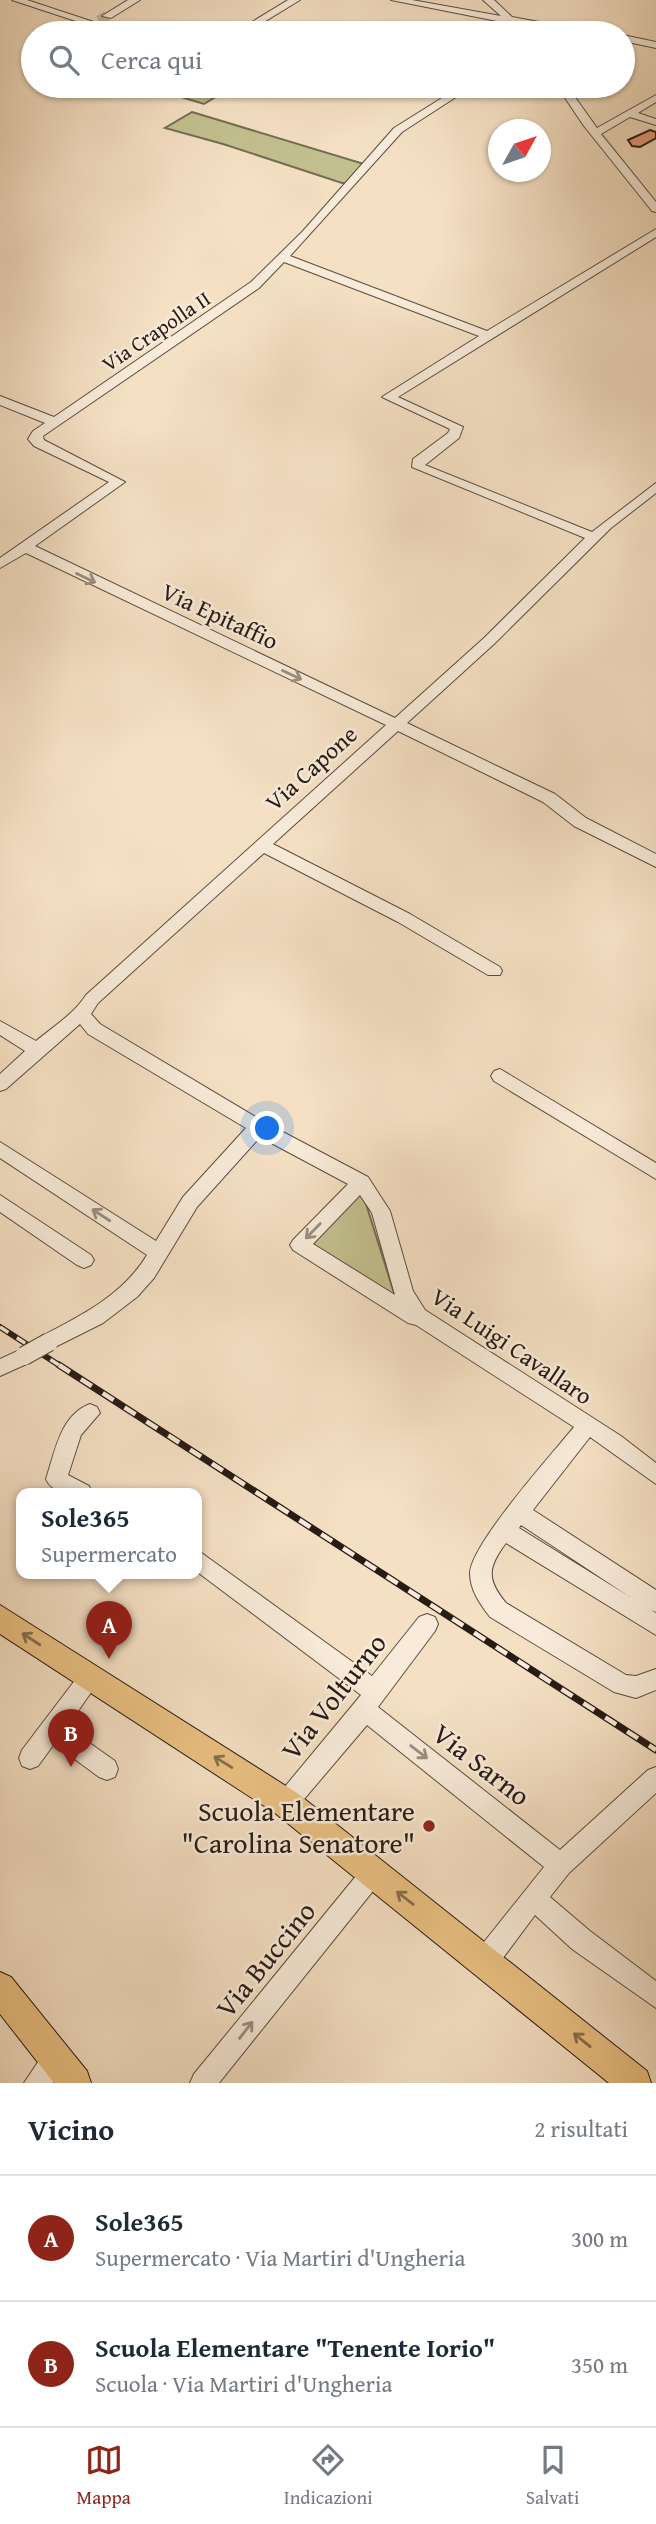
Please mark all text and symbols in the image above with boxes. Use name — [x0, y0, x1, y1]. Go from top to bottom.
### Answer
search box — [21, 21, 635, 98]
text: Cerca qui — [101, 40, 202, 79]
icon: search — [45, 41, 83, 79]
north arrow — [488, 119, 551, 182]
street label: Via Crapolla II — [95, 283, 217, 379]
one-way arrow — [75, 571, 96, 585]
street label: Via Epitaffio — [156, 574, 284, 658]
one-way arrow — [281, 669, 302, 682]
street label: Via Capone — [257, 717, 365, 819]
your location — [250, 1111, 284, 1145]
one-way arrow — [92, 1208, 112, 1222]
one-way arrow — [304, 1222, 321, 1239]
street label: Via Luigi Cavallaro — [424, 1279, 600, 1413]
popup — [16, 1488, 202, 1579]
text: Sole365 — [41, 1498, 130, 1537]
text: Supermercato — [41, 1537, 177, 1570]
pin: A — [86, 1601, 132, 1659]
street label: Via Volturno — [270, 1624, 396, 1768]
one-way arrow — [22, 1632, 42, 1646]
pin: B — [48, 1709, 94, 1767]
street label: Via Sarno — [424, 1713, 540, 1815]
one-way arrow — [409, 1745, 428, 1760]
one-way arrow — [213, 1754, 233, 1768]
place label: Scuola Elementare "Carolina Senatore" — [181, 1790, 415, 1863]
marker: Scuola Elementare "Carolina Senatore" — [421, 1818, 437, 1834]
one-way arrow — [396, 1890, 414, 1905]
street label: Via Buccino — [205, 1892, 325, 2026]
one-way arrow — [239, 2022, 254, 2040]
one-way arrow — [574, 2032, 592, 2048]
text: Vicino — [28, 2107, 114, 2151]
text: 2 risultati — [534, 2112, 628, 2145]
text: Sole365 — [95, 2202, 184, 2241]
text: A — [44, 2222, 58, 2255]
text: 300 m — [571, 2222, 628, 2255]
text: Supermercato · Via Martiri d'Ungheria — [95, 2241, 465, 2274]
text: Scuola Elementare "Tenente Iorio" — [95, 2328, 495, 2367]
text: B — [44, 2348, 58, 2381]
text: 350 m — [571, 2348, 628, 2381]
text: Scuola · Via Martiri d'Ungheria — [95, 2367, 392, 2400]
tab: Mappa — [77, 2441, 131, 2511]
tab: Indicazioni — [284, 2441, 373, 2511]
tab: Salvati — [526, 2441, 579, 2511]

